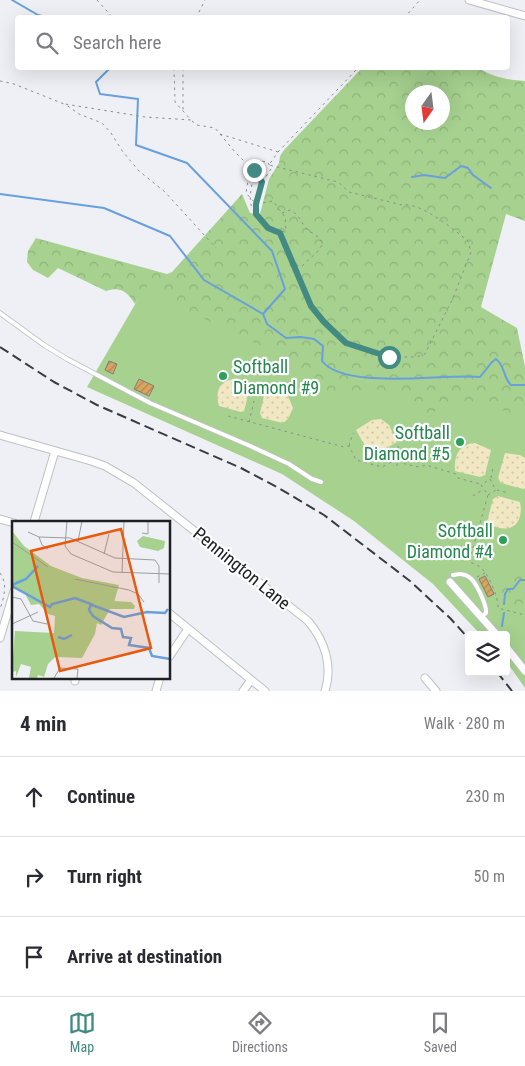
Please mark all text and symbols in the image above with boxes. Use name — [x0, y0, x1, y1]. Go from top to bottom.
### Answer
search box — [15, 15, 510, 70]
icon: search — [33, 29, 61, 57]
text: Search here — [73, 31, 161, 54]
north arrow — [405, 85, 450, 130]
route end — [243, 159, 266, 182]
route start — [378, 346, 401, 369]
place label: Softball Diamond #9 — [233, 356, 319, 398]
marker: Softball Diamond #9 — [217, 370, 229, 382]
place label: Softball Diamond #5 — [364, 422, 450, 464]
marker: Softball Diamond #5 — [454, 436, 466, 448]
place label: Softball Diamond #4 — [407, 520, 493, 562]
inset map — [12, 521, 170, 678]
street label: Pennington Lane — [189, 522, 295, 614]
marker: Softball Diamond #4 — [497, 534, 509, 546]
map controls — [465, 631, 510, 676]
button: layers — [465, 631, 510, 676]
text: 4 min — [20, 712, 67, 736]
text: Walk · 280 m — [424, 714, 505, 733]
icon: ahead — [20, 783, 48, 811]
text: Continue — [67, 785, 135, 808]
text: 230 m — [466, 787, 505, 806]
icon: right — [20, 863, 48, 891]
text: Turn right — [67, 865, 142, 888]
text: 50 m — [473, 867, 505, 886]
icon: arrive — [20, 943, 48, 971]
text: Arrive at destination — [67, 945, 222, 968]
tab: Map — [68, 1009, 96, 1055]
tab: Directions — [232, 1009, 288, 1055]
tab: Saved — [424, 1009, 457, 1055]

